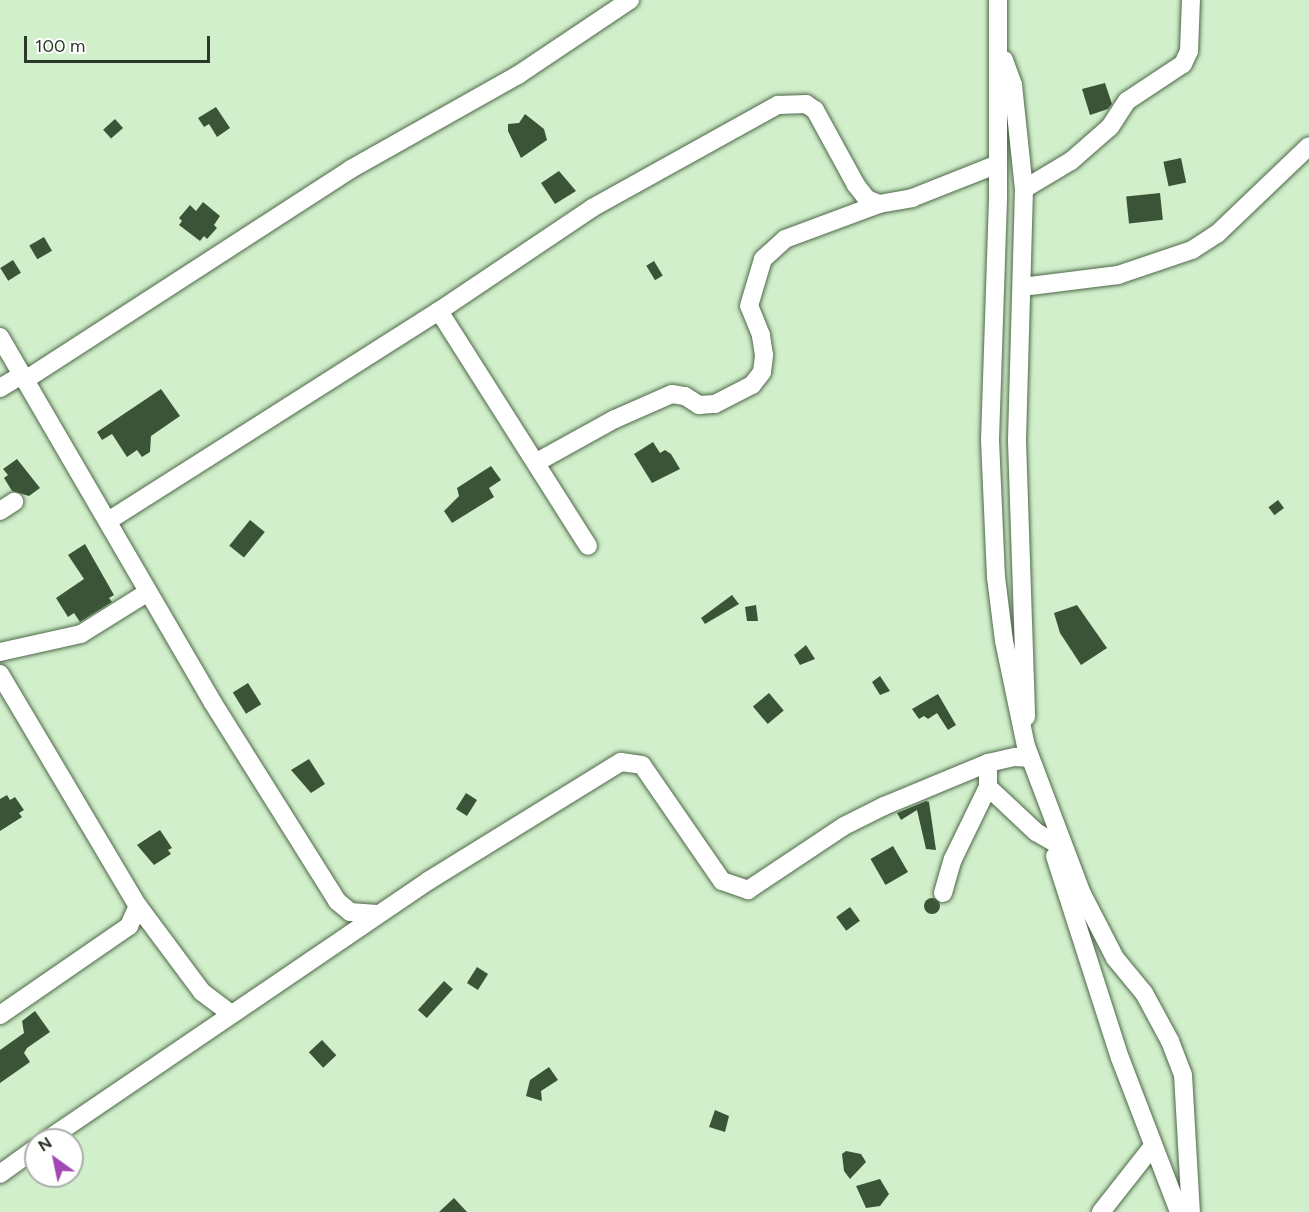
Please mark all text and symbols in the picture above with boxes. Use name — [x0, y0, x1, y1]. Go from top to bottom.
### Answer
scale bar — [27, 24, 213, 62]
text: 100 m — [35, 35, 85, 57]
north arrow — [24, 1128, 84, 1188]
text: N — [35, 1133, 55, 1155]

